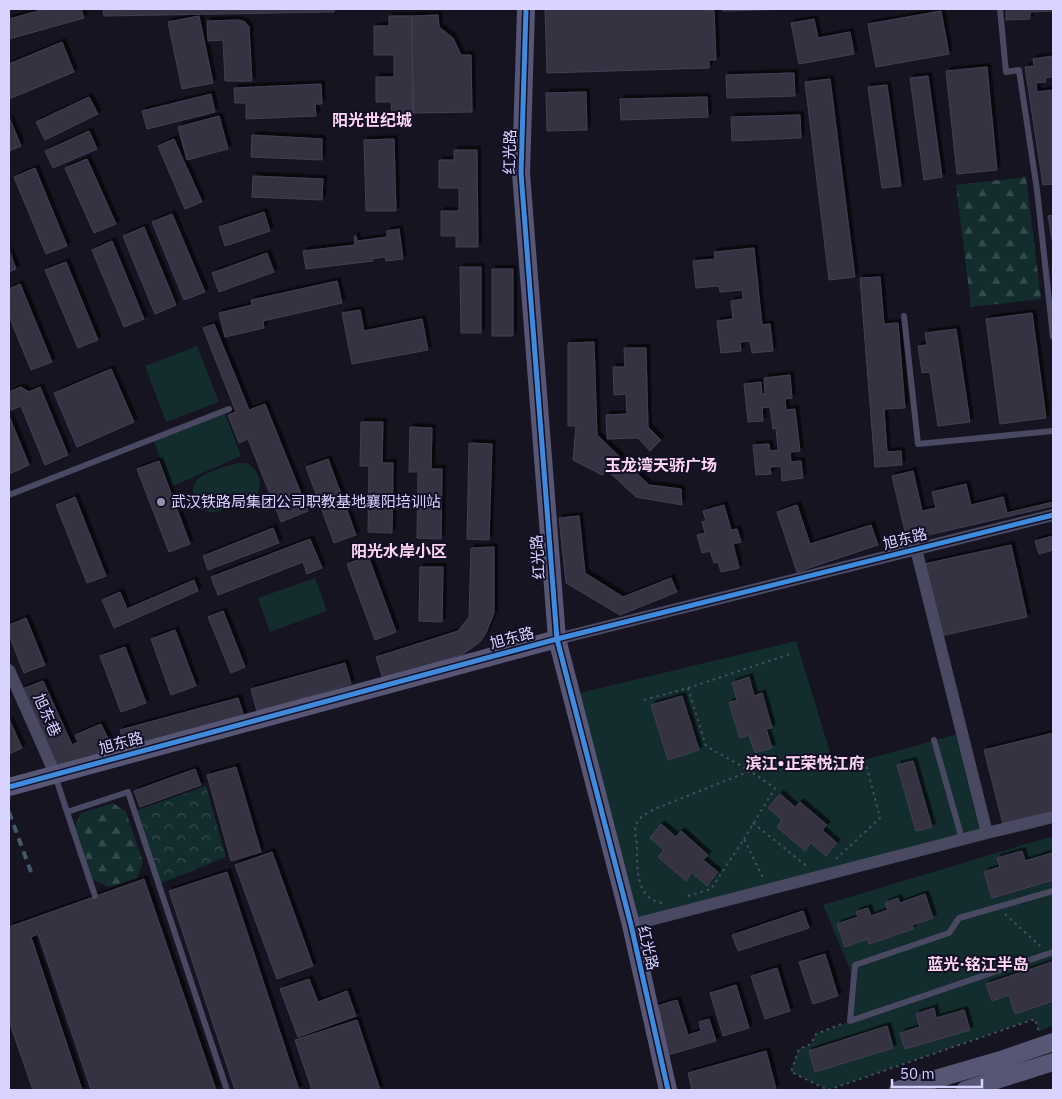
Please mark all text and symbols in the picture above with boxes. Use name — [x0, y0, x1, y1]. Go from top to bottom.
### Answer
district label: 阳光世纪城 — [332, 110, 412, 130]
street label: 红光路 — [500, 129, 519, 175]
district label: 玉龙湾天骄广场 — [605, 455, 717, 475]
place label: 武汉铁路局集团公司职教基地襄阳培训站 — [171, 492, 441, 511]
marker: 武汉铁路局集团公司职教基地襄阳培训站 — [155, 496, 167, 508]
street label: 旭东路 — [881, 524, 929, 553]
street label: 红光路 — [526, 534, 549, 580]
district label: 阳光水岸小区 — [351, 541, 447, 561]
street label: 旭东路 — [488, 623, 536, 653]
street label: 旭东巷 — [30, 690, 65, 739]
street label: 旭东路 — [97, 728, 145, 758]
district label: 滨江•正荣悦江府 — [746, 753, 864, 773]
street label: 红光路 — [634, 924, 663, 972]
district label: 蓝光·铭江半岛 — [927, 954, 1029, 974]
scale bar — [892, 1056, 982, 1088]
text: 50 m — [900, 1064, 935, 1083]

